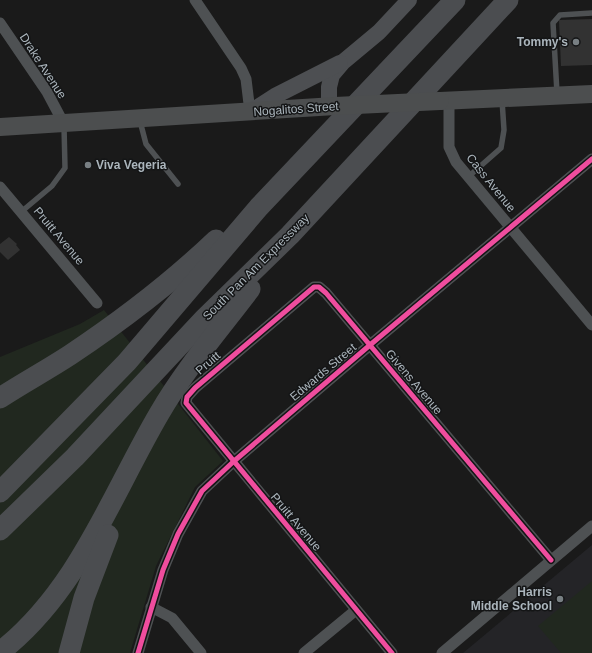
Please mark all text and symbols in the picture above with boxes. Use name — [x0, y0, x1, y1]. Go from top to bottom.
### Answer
street label: Drake Avenue — [17, 31, 70, 102]
place label: Tommy's — [517, 35, 568, 49]
marker: Tommy's — [571, 37, 581, 47]
street label: Nogalitos Street — [253, 99, 340, 119]
street label: Cass Avenue — [463, 151, 519, 215]
place label: Viva Vegeria — [96, 158, 167, 172]
marker: Viva Vegeria — [83, 160, 93, 170]
street label: Pruitt Avenue — [31, 204, 87, 268]
street label: South Pan Am Expressway — [200, 211, 312, 323]
street label: Edwards Street — [287, 340, 359, 404]
street label: Givens Avenue — [383, 347, 445, 418]
street label: Pruitt — [193, 348, 224, 377]
street label: Pruitt Avenue — [268, 490, 324, 554]
place label: Harris Middle School — [471, 585, 552, 613]
marker: Harris Middle School — [555, 594, 565, 604]

